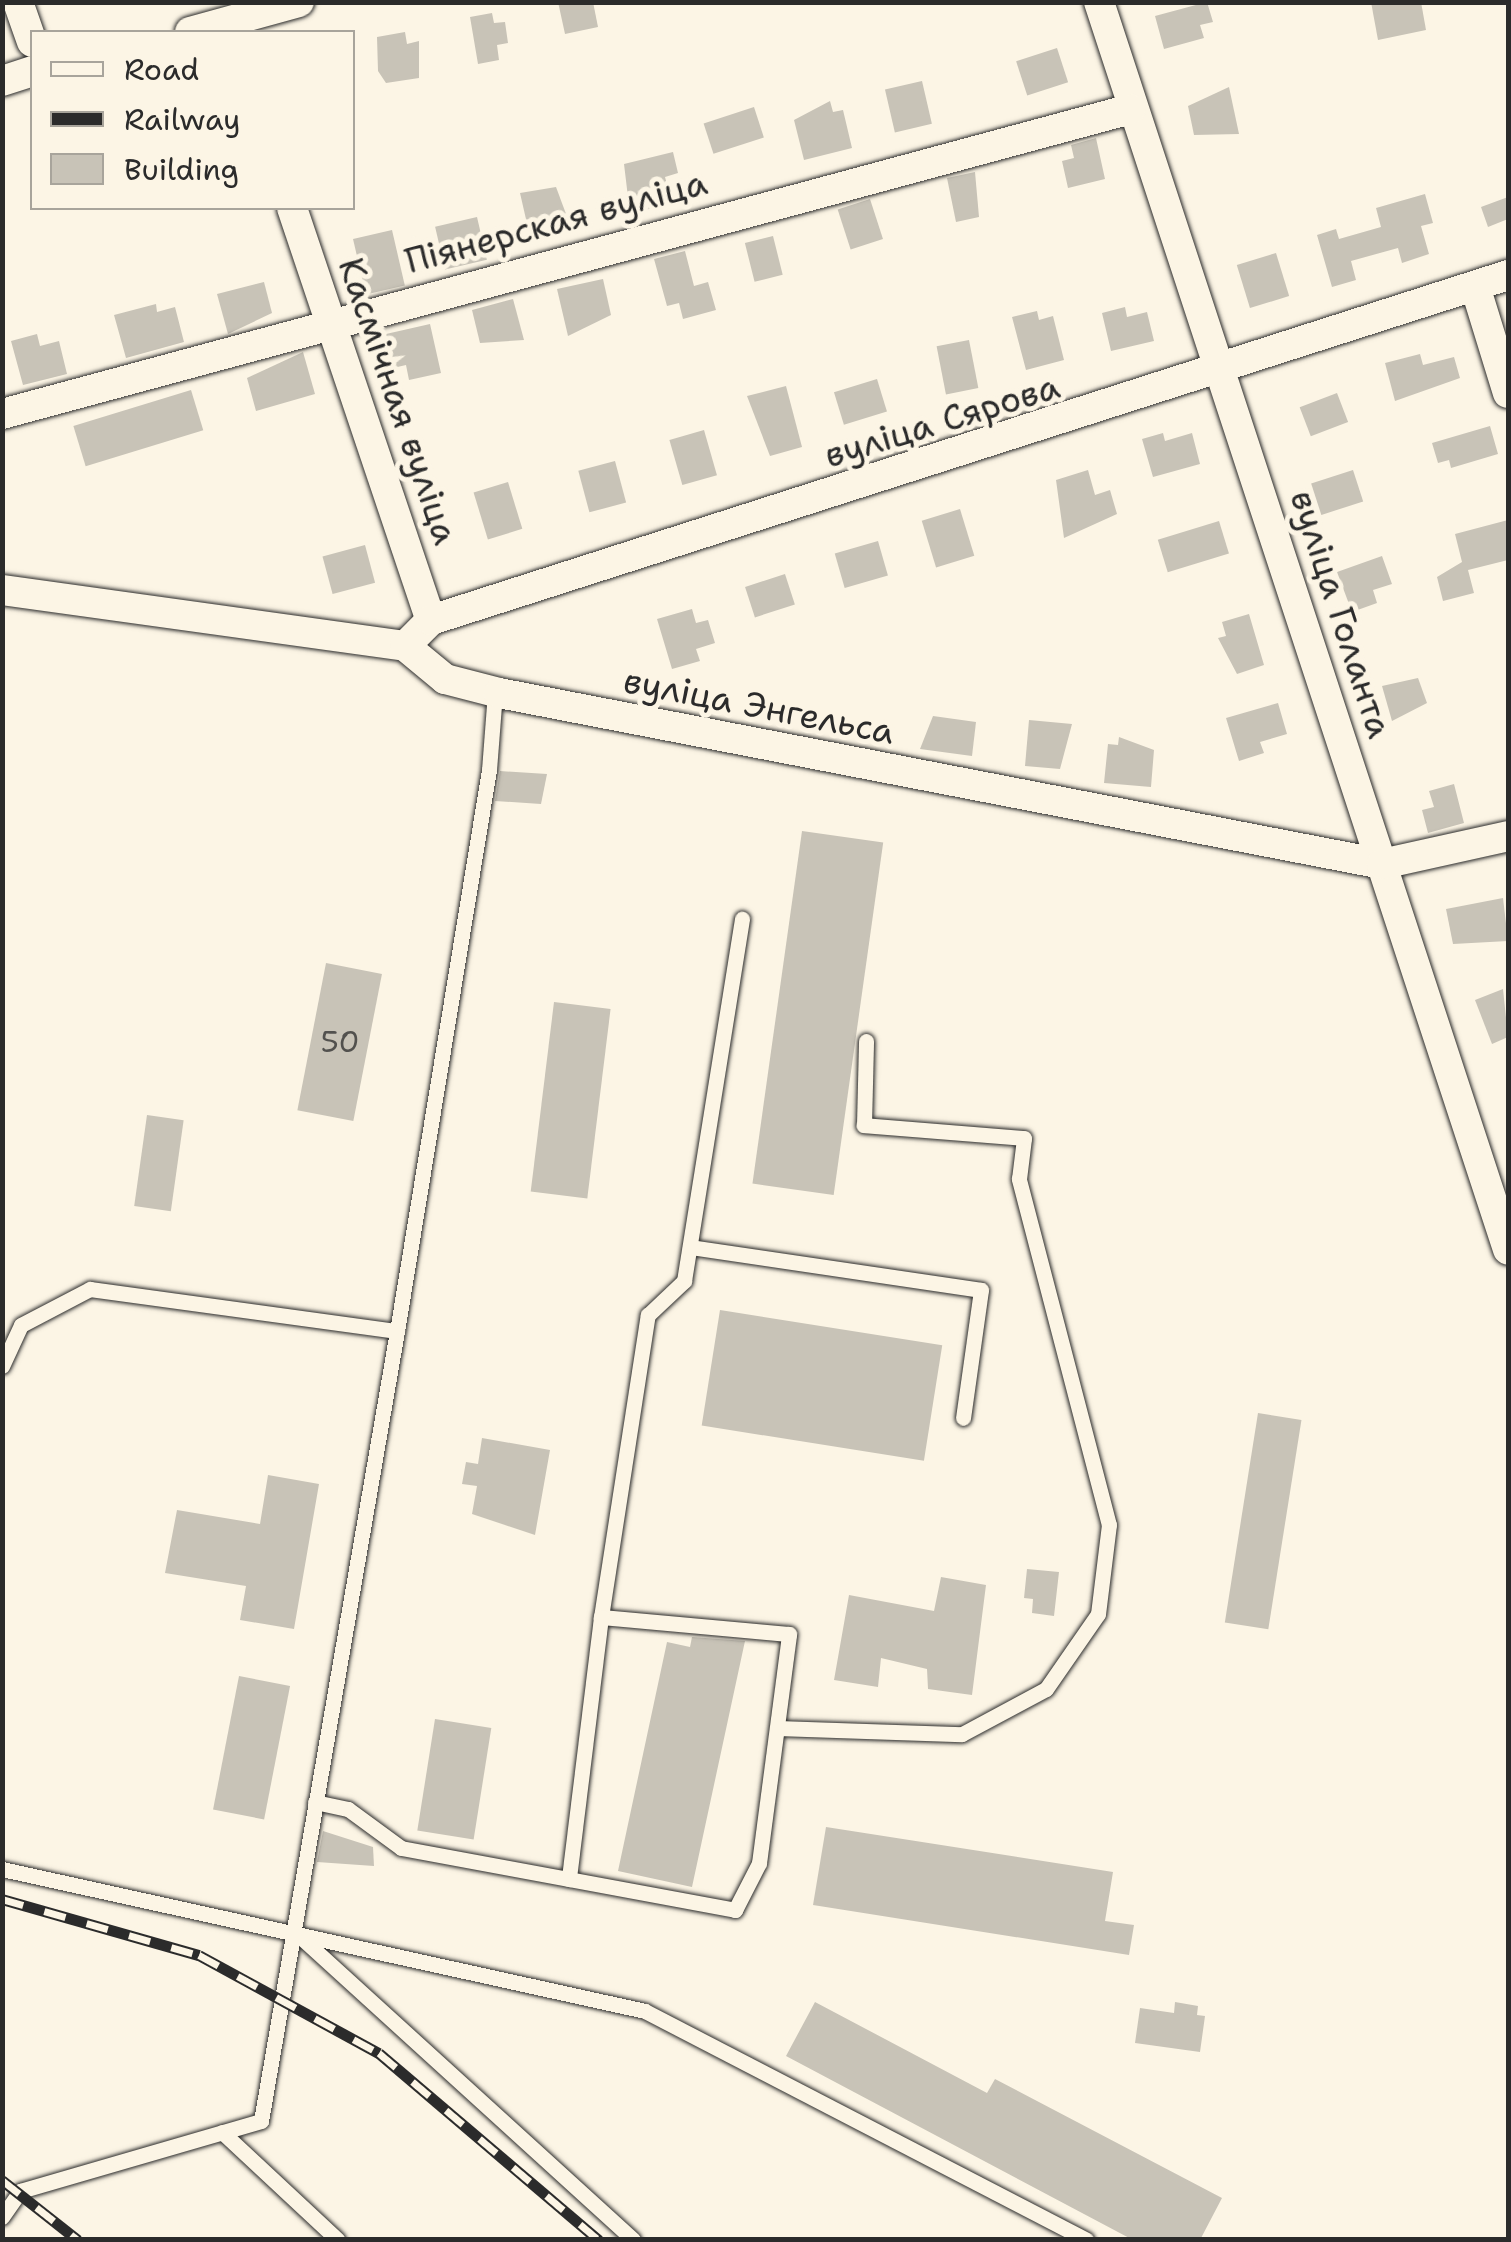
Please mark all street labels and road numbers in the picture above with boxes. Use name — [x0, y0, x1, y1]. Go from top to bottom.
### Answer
street label: Піянерская вуліца — [400, 162, 712, 282]
street label: Касмічная вуліца — [329, 252, 467, 550]
street label: вуліца Сярова — [819, 365, 1065, 477]
street label: вуліца Голанта — [1281, 485, 1401, 743]
street label: вуліца Энгельса — [620, 659, 898, 753]

